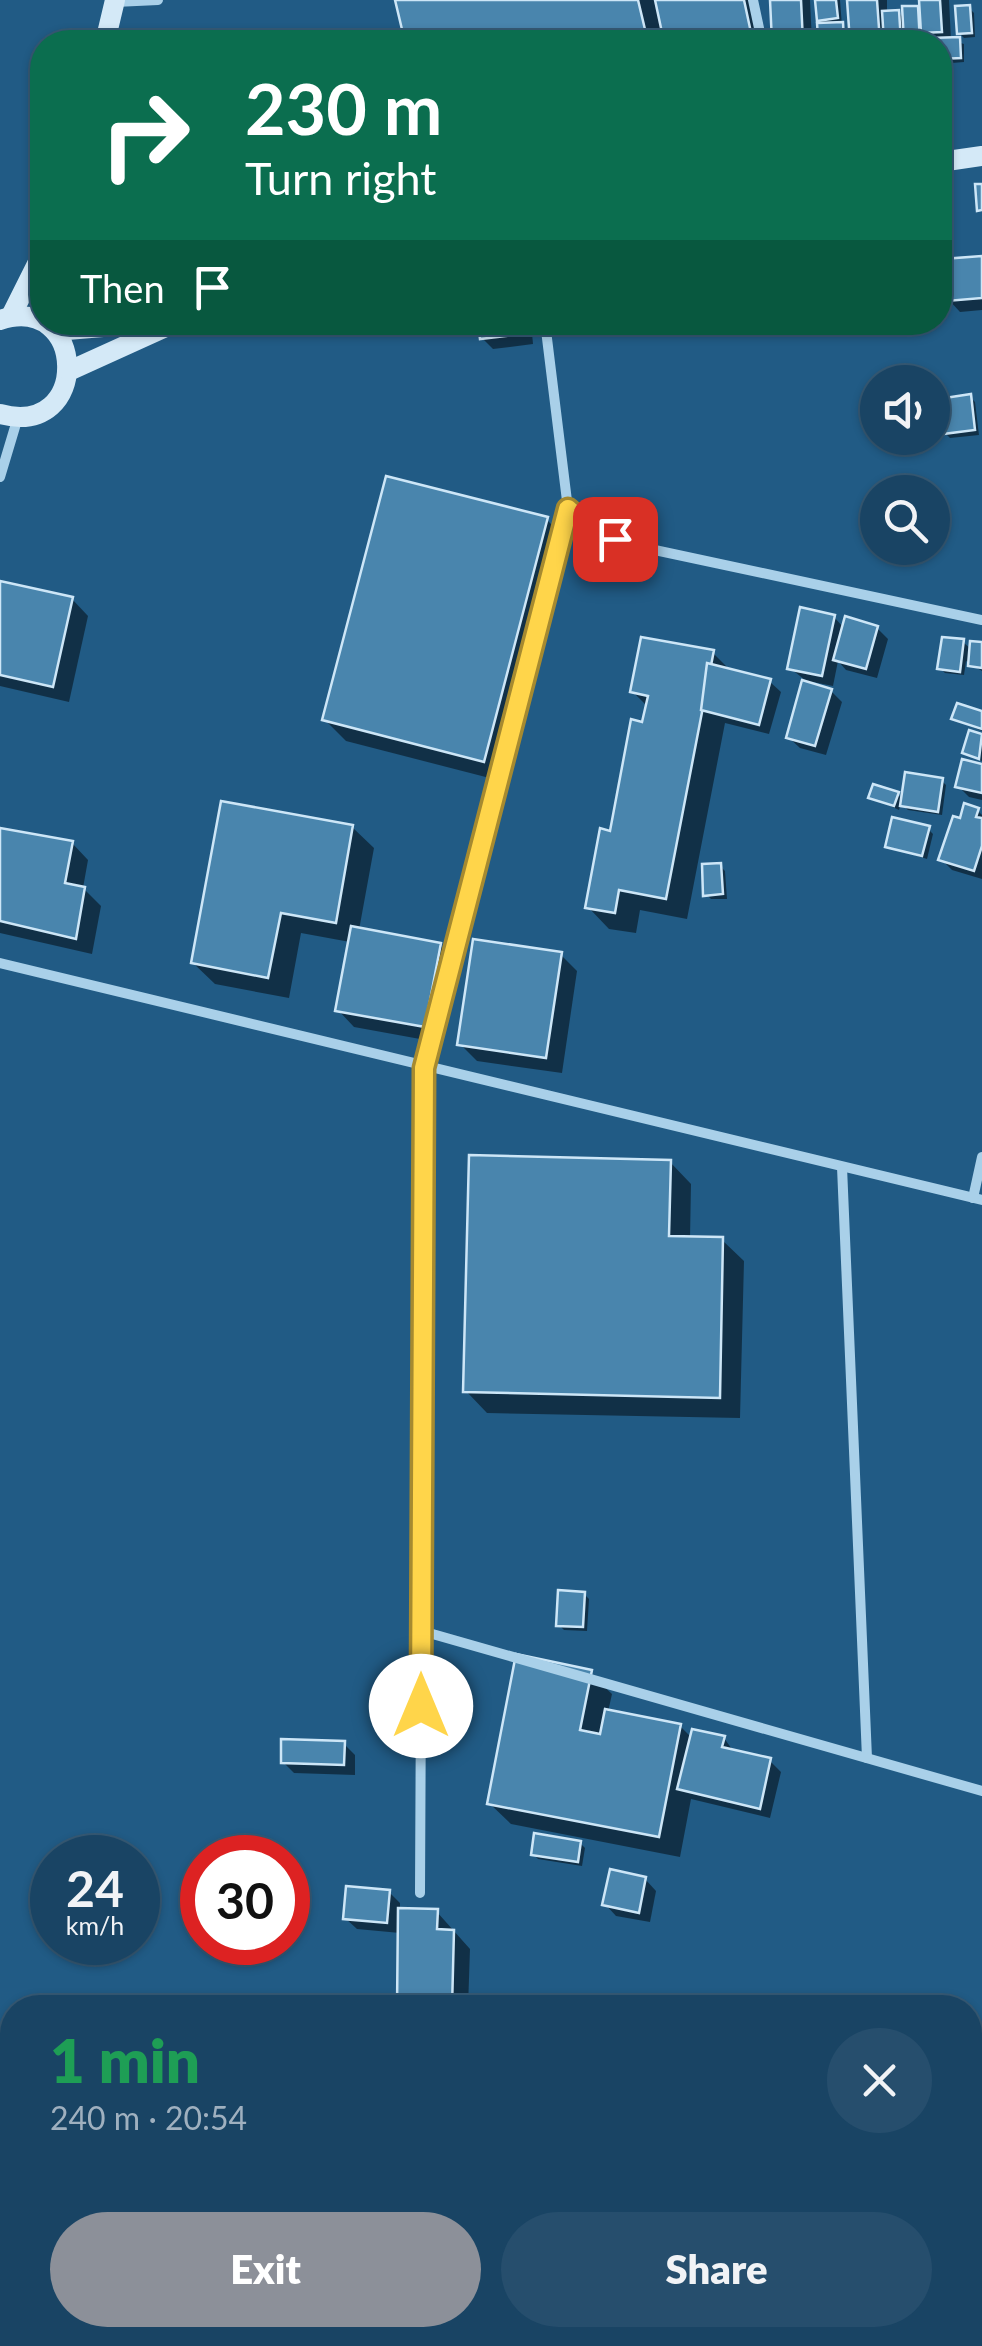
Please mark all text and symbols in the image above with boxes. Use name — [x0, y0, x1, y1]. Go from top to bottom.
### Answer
text: 230 m — [245, 66, 442, 150]
icon: right — [80, 70, 210, 200]
text: Turn right — [245, 151, 436, 205]
icon: arrive — [185, 260, 240, 315]
text: Then — [80, 265, 165, 311]
map controls — [860, 365, 950, 565]
button: sound — [860, 365, 950, 455]
button: search — [860, 475, 950, 565]
pin — [573, 497, 658, 582]
icon: arrive — [588, 512, 643, 567]
position arrow — [369, 1654, 473, 1758]
speed limit sign: 30 — [180, 1835, 310, 1965]
text: 24 — [66, 1858, 124, 1918]
text: km/h — [66, 1910, 124, 1940]
text: 1 min — [50, 2024, 200, 2096]
button: close — [827, 2028, 932, 2133]
text: 240 m · 20:54 — [50, 2098, 247, 2137]
button: Exit — [50, 2212, 481, 2327]
button: Share — [501, 2212, 932, 2327]

